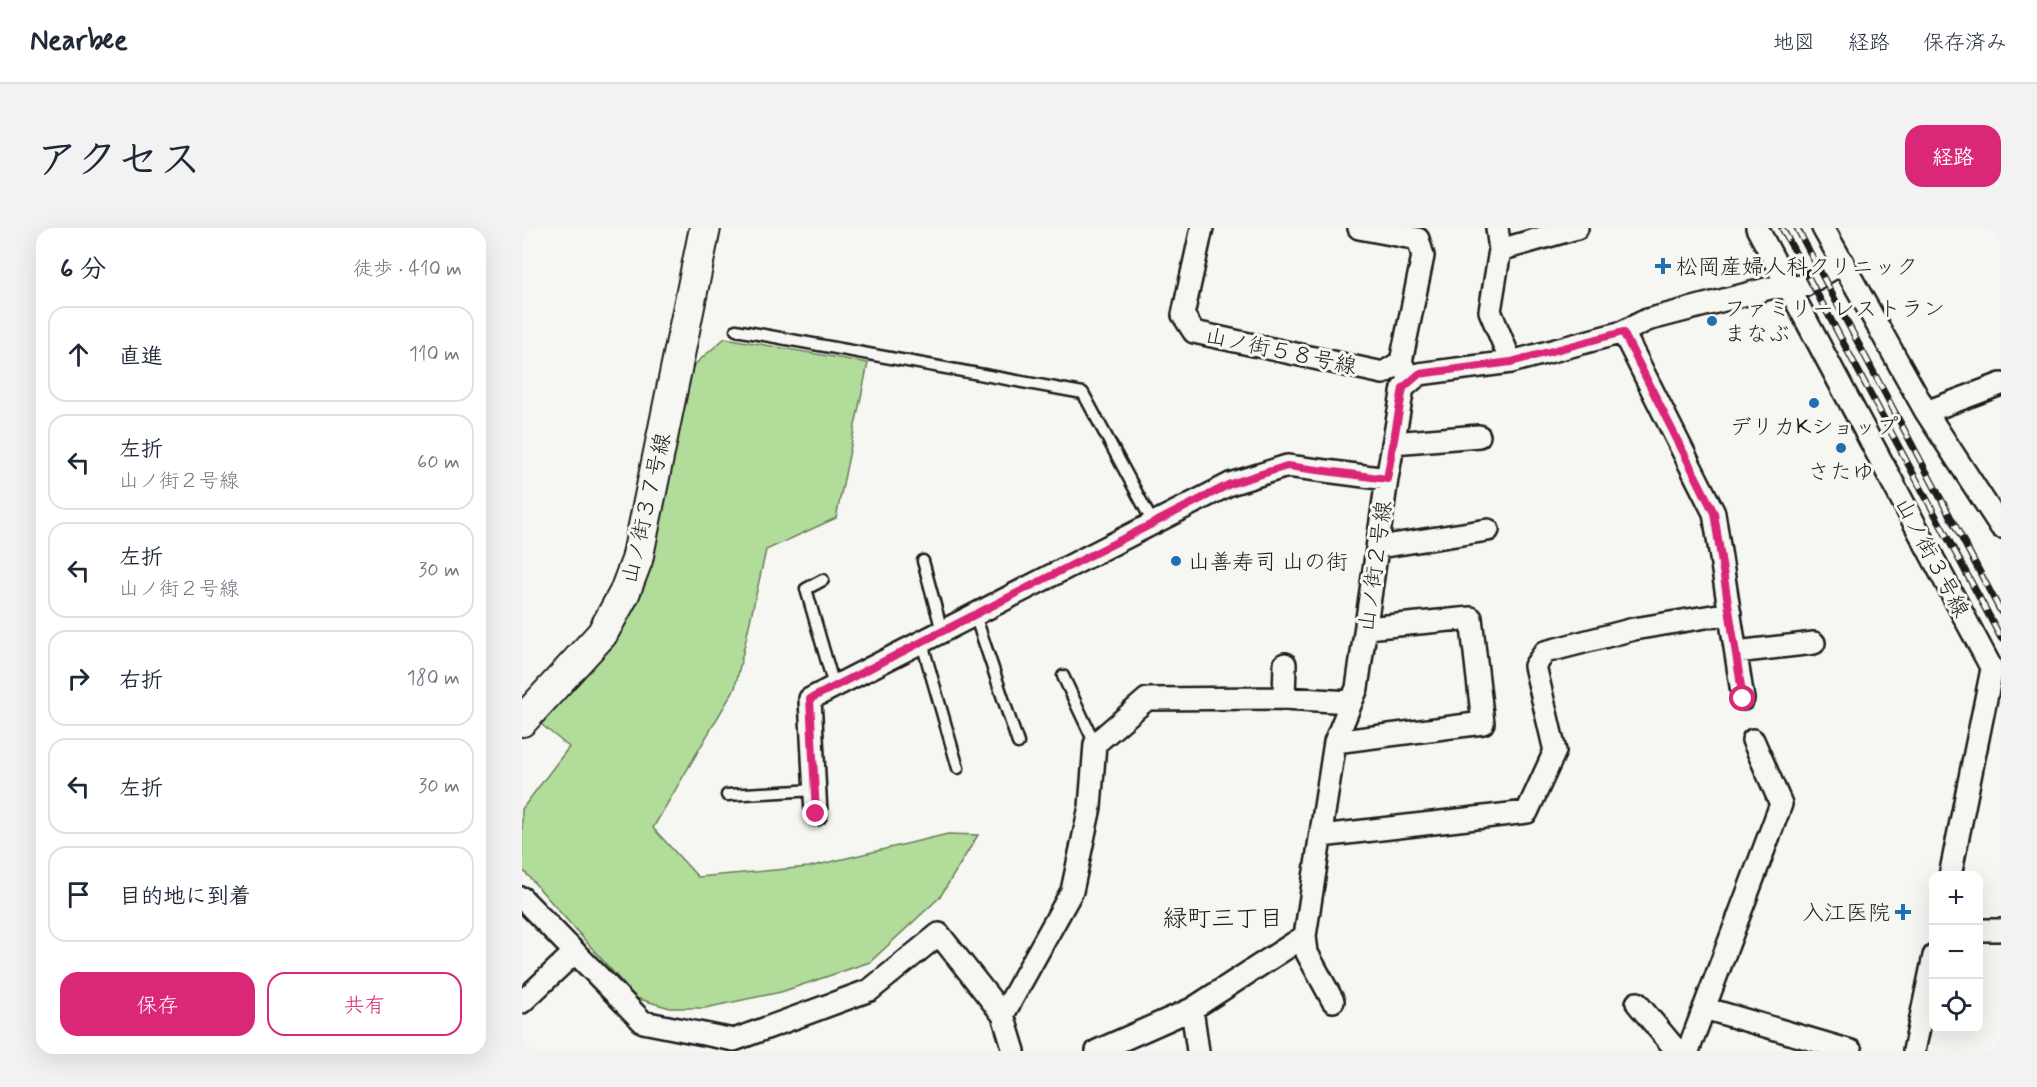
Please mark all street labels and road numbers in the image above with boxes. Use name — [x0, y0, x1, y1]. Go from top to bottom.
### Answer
street label: 山ノ街５８号線 — [1202, 322, 1359, 382]
street label: 山ノ街３７号線 — [616, 430, 678, 587]
street label: 山ノ街３号線 — [1888, 493, 1975, 623]
street label: 山ノ街２号線 — [1353, 499, 1399, 634]

